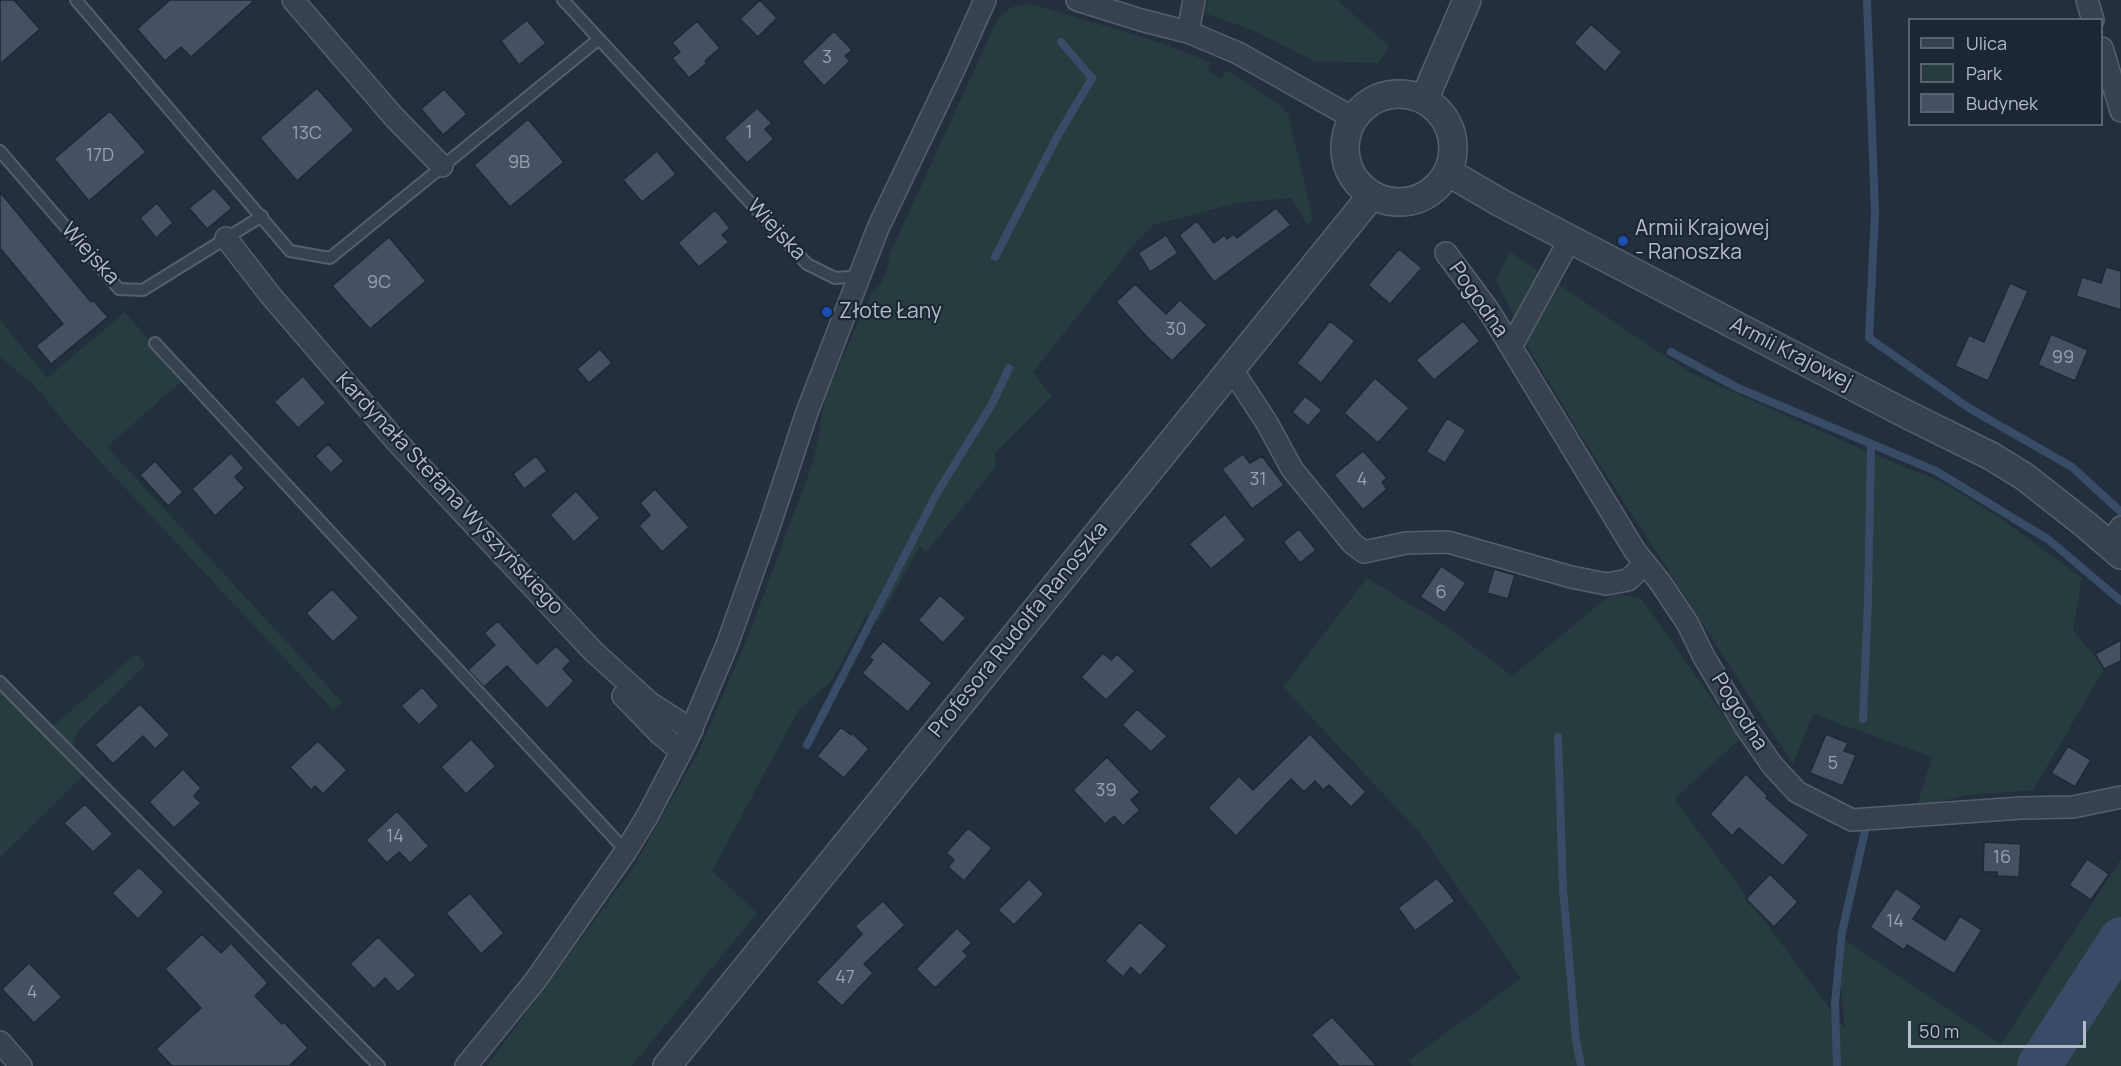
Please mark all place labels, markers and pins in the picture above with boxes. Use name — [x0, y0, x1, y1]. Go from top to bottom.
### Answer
place label: Armii Krajowej - Ranoszka — [1635, 216, 1769, 266]
marker: Armii Krajowej - Ranoszka — [1616, 234, 1630, 248]
place label: Złote Łany — [839, 299, 942, 325]
marker: Złote Łany — [820, 305, 834, 319]

